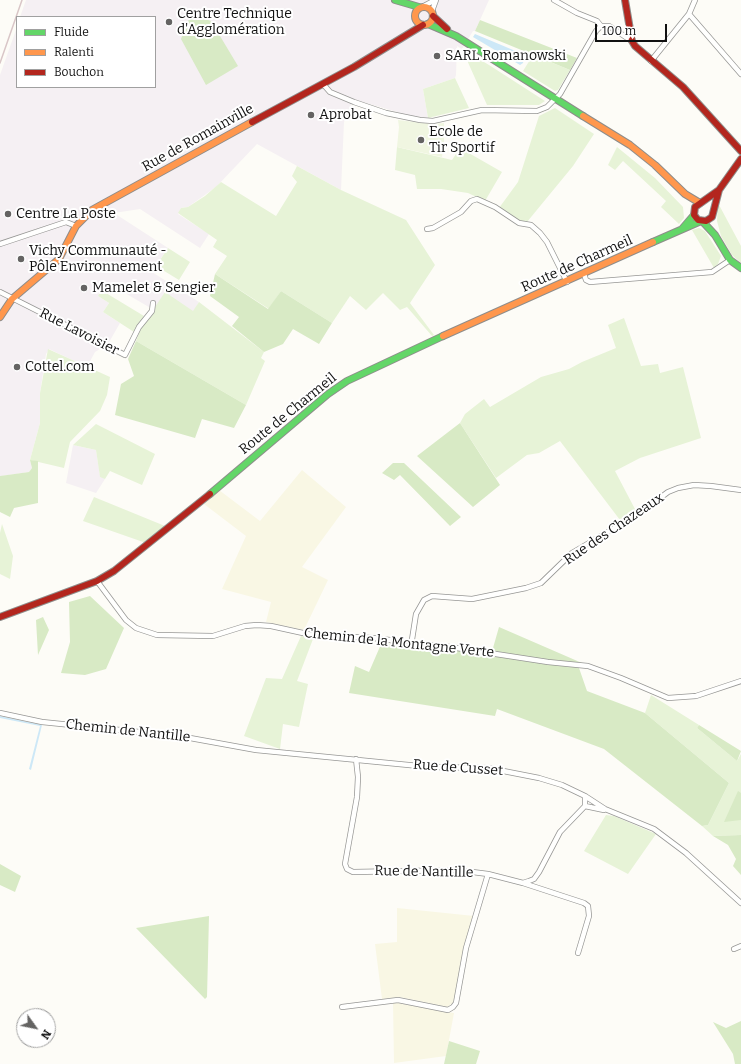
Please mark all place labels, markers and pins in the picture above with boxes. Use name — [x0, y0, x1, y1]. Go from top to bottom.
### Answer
place label: Centre Technique d'Agglomération — [177, 6, 292, 38]
marker: Centre Technique d'Agglomération — [164, 17, 174, 27]
place label: SARL Romanowski — [445, 48, 566, 64]
marker: SARL Romanowski — [432, 51, 442, 61]
place label: Aprobat — [319, 107, 372, 123]
marker: Aprobat — [306, 110, 316, 120]
place label: Ecole de Tir Sportif — [429, 124, 495, 156]
marker: Ecole de Tir Sportif — [416, 135, 426, 145]
place label: Centre La Poste — [16, 206, 116, 222]
marker: Centre La Poste — [3, 209, 13, 219]
place label: Vichy Communauté - Pôle Environnement — [29, 243, 167, 276]
marker: Vichy Communauté - Pôle Environnement — [16, 254, 26, 264]
place label: Mamelet & Sengier — [92, 280, 215, 296]
marker: Mamelet & Sengier — [79, 283, 89, 293]
place label: Cottel.com — [25, 359, 94, 375]
marker: Cottel.com — [12, 362, 22, 372]

